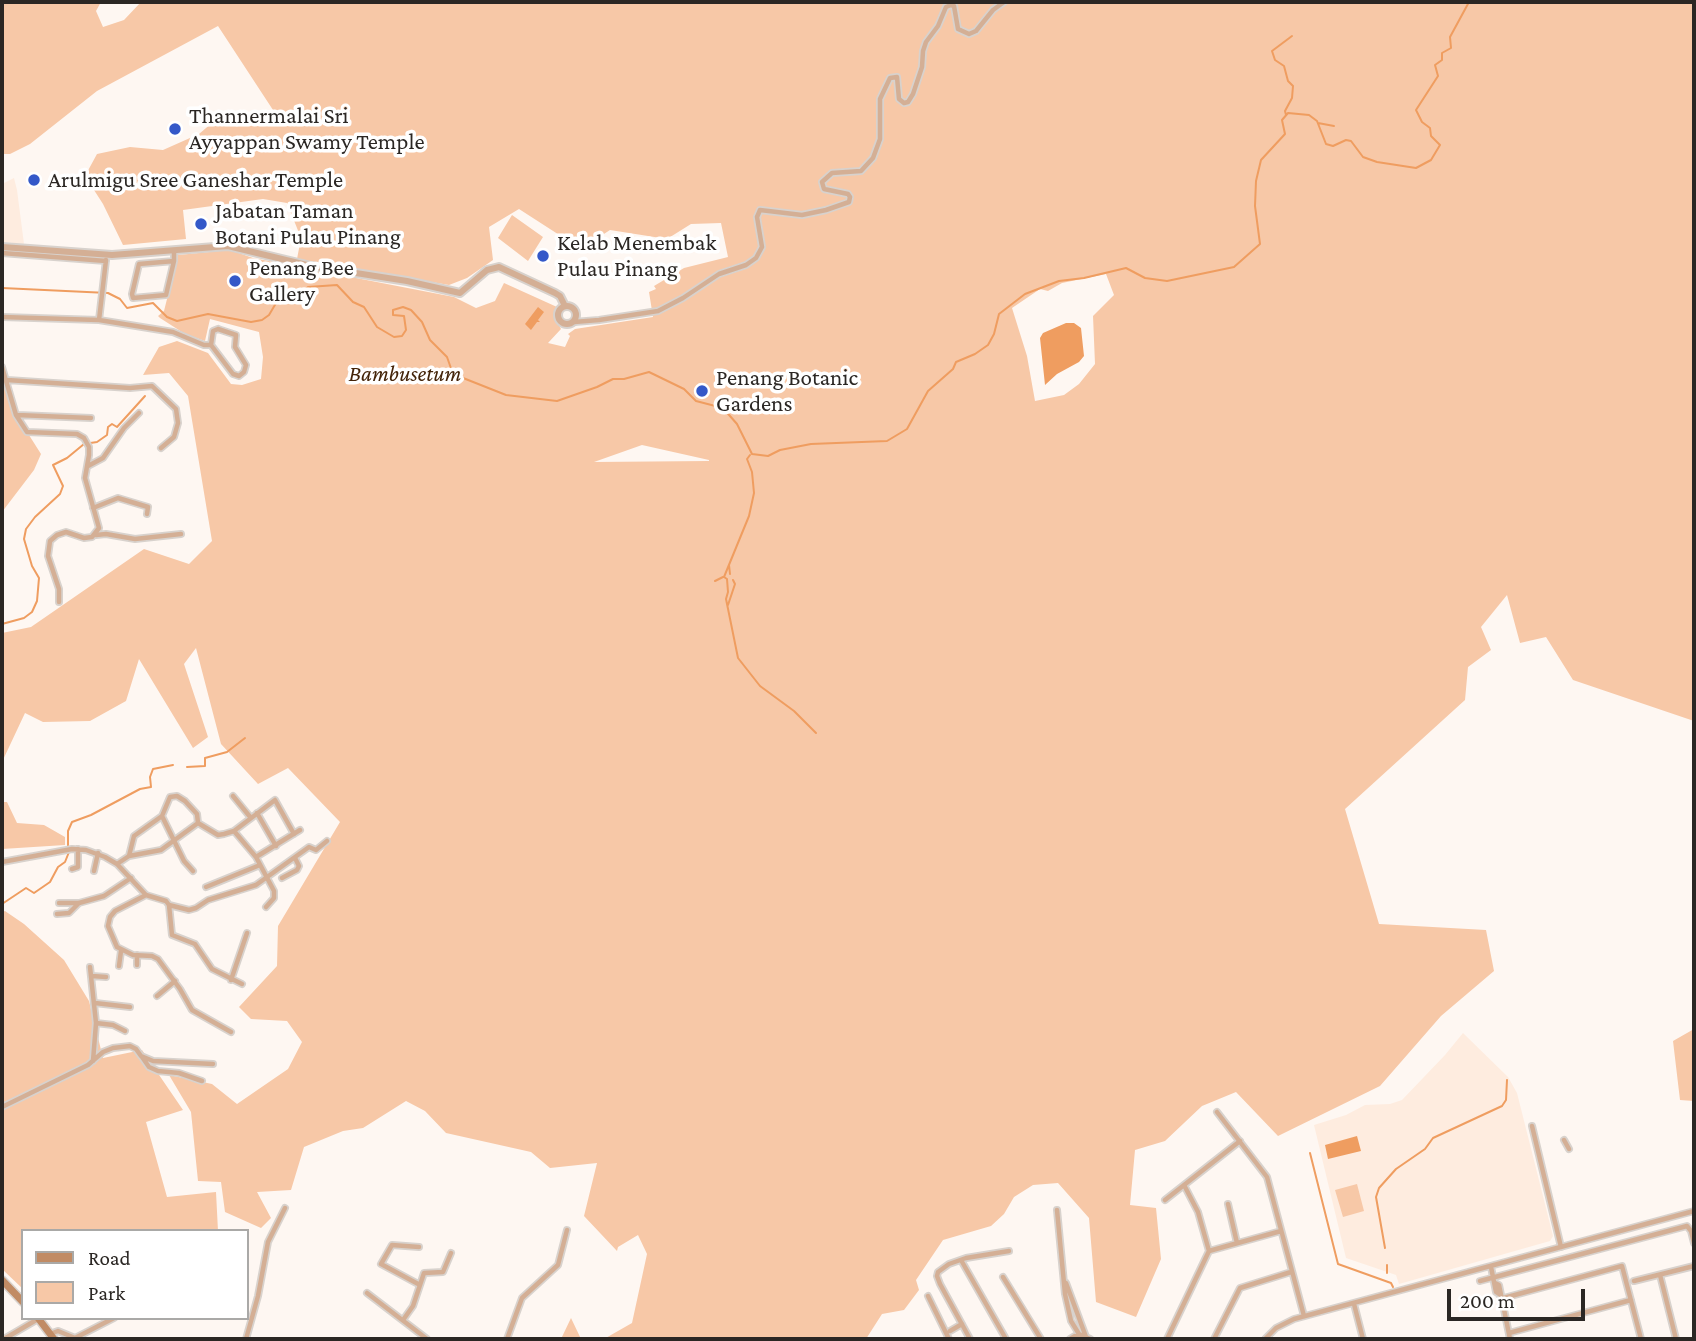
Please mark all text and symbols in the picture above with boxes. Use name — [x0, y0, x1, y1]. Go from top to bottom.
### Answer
place label: Thannermalai Sri Ayyappan Swamy Temple — [189, 102, 425, 156]
marker: Thannermalai Sri Ayyappan Swamy Temple — [167, 121, 183, 137]
place label: Arulmigu Sree Ganeshar Temple — [48, 166, 343, 194]
marker: Arulmigu Sree Ganeshar Temple — [26, 172, 42, 188]
place label: Jabatan Taman Botani Pulau Pinang — [215, 197, 401, 251]
marker: Jabatan Taman Botani Pulau Pinang — [193, 216, 209, 232]
place label: Kelab Menembak Pulau Pinang — [557, 229, 716, 283]
marker: Kelab Menembak Pulau Pinang — [535, 248, 551, 264]
place label: Penang Bee Gallery — [249, 254, 354, 308]
marker: Penang Bee Gallery — [227, 273, 243, 289]
park label: Bambusetum — [349, 360, 461, 388]
place label: Penang Botanic Gardens — [716, 364, 858, 418]
marker: Penang Botanic Gardens — [694, 383, 710, 399]
legend — [21, 1229, 248, 1320]
text: Road — [88, 1246, 131, 1270]
scale bar — [1451, 1274, 1589, 1318]
text: Park — [88, 1281, 125, 1305]
text: 200 m — [1460, 1289, 1515, 1313]

